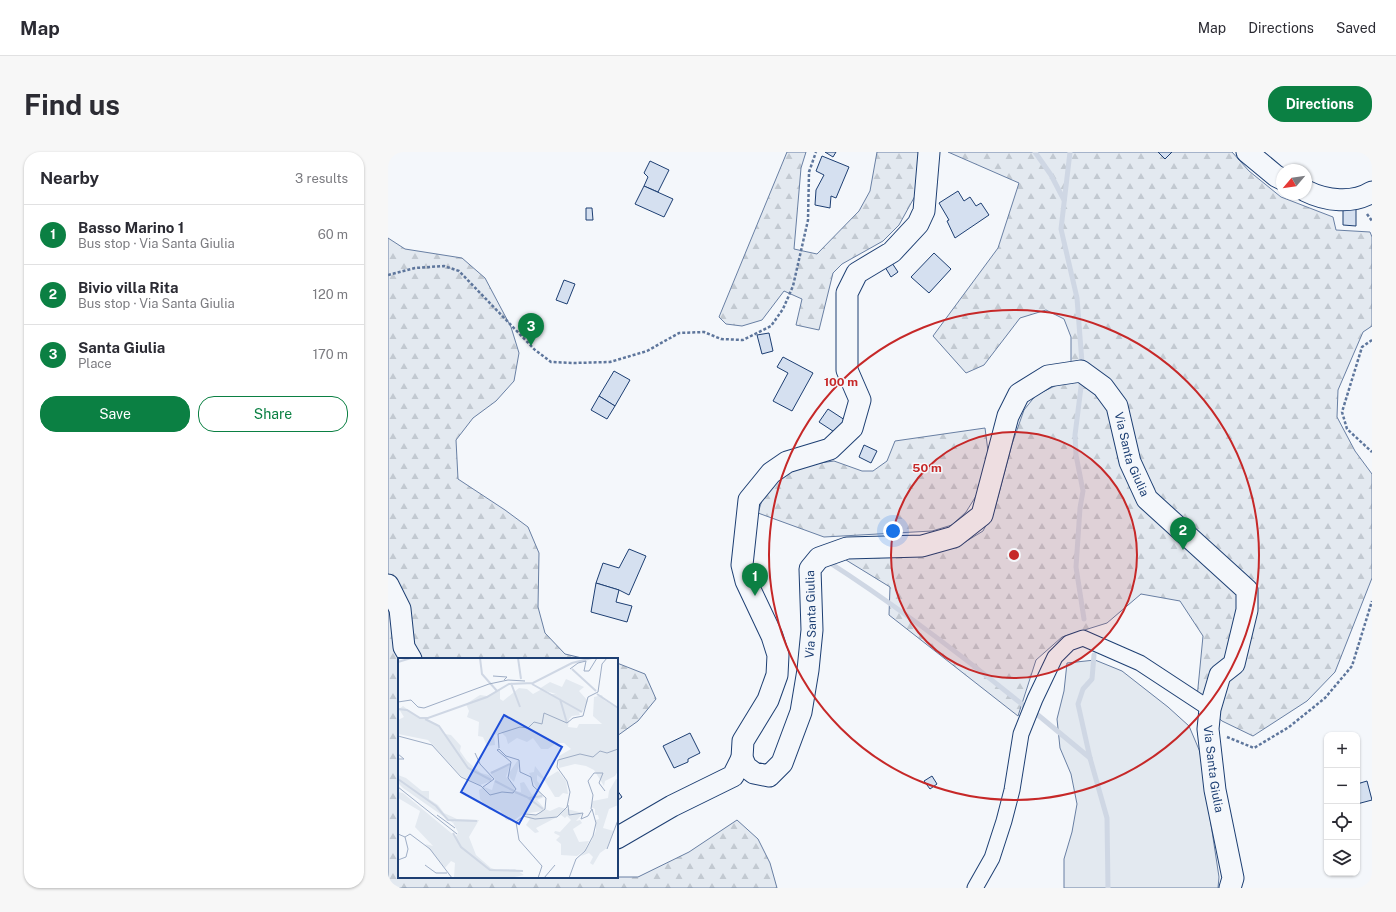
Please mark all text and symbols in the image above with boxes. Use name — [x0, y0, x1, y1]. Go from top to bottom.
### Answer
text: Map — [20, 17, 60, 39]
text: Map — [1198, 20, 1226, 36]
text: Directions — [1248, 20, 1314, 36]
text: Saved — [1336, 20, 1376, 36]
button: Directions — [1268, 86, 1372, 122]
text: Find us — [24, 88, 120, 121]
north arrow — [1276, 164, 1312, 200]
text: Nearby — [40, 168, 99, 188]
text: 3 results — [295, 171, 348, 186]
text: Basso Marino 1 — [78, 219, 184, 236]
text: 1 — [50, 227, 56, 242]
text: 60 m — [318, 227, 348, 242]
text: Bus stop · Via Santa Giulia — [78, 236, 235, 251]
text: Bivio villa Rita — [78, 279, 178, 296]
text: 2 — [49, 287, 57, 302]
text: 120 m — [313, 287, 348, 302]
text: Bus stop · Via Santa Giulia — [78, 296, 235, 311]
pin: 3 — [518, 313, 544, 346]
text: Santa Giulia — [78, 339, 165, 356]
text: 3 — [49, 347, 57, 362]
text: 170 m — [313, 347, 348, 362]
text: Place — [78, 356, 112, 371]
text: 100 m — [824, 375, 858, 389]
button: Save — [40, 396, 190, 432]
button: Share — [198, 396, 348, 432]
street label: Via Santa Giulia — [1112, 411, 1152, 499]
text: 50 m — [912, 461, 942, 475]
pin: 2 — [1170, 517, 1196, 550]
your location — [883, 521, 903, 541]
centre of rings — [1007, 548, 1021, 562]
pin: 1 — [742, 563, 768, 596]
street label: Via Santa Giulia — [802, 570, 819, 659]
inset map — [398, 658, 618, 878]
street label: Via Santa Giulia — [1201, 724, 1226, 814]
map controls — [1324, 732, 1360, 876]
button: + — [1324, 732, 1360, 768]
button: − — [1324, 768, 1360, 804]
button: locate — [1324, 804, 1360, 840]
button: layers — [1324, 840, 1360, 876]

